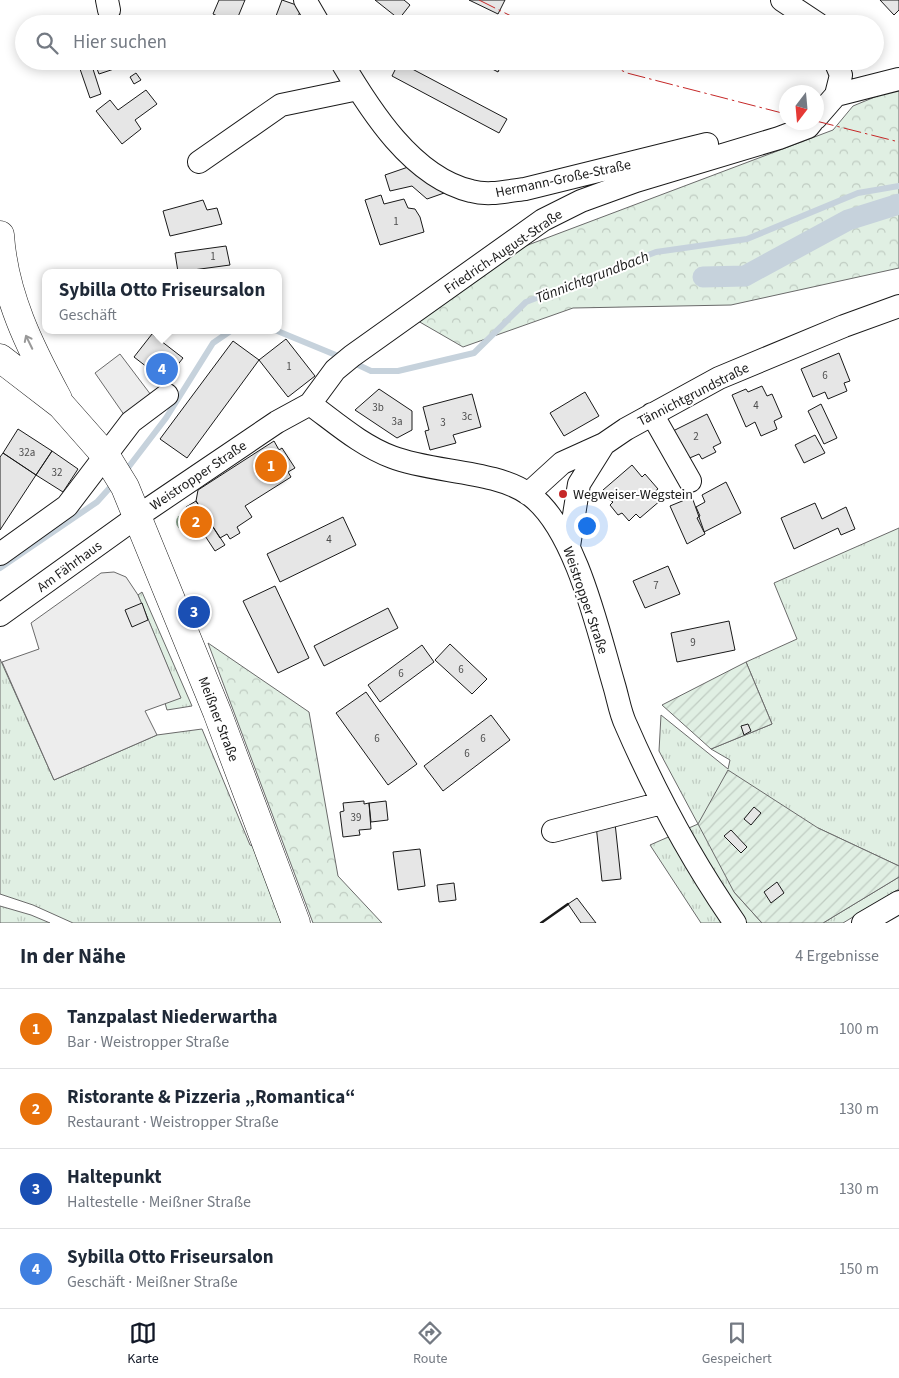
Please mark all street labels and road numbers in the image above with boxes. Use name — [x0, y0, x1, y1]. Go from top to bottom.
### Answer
street label: Hermann-Große-Straße — [494, 155, 633, 203]
street label: Friedrich-August-Straße — [440, 205, 567, 299]
street label: Tännichtgrundstraße — [634, 358, 753, 432]
street label: Weistropper Straße — [146, 436, 251, 516]
street label: Am Fährhaus — [33, 536, 106, 597]
street label: Weistropper Straße — [557, 544, 613, 657]
street label: Meißner Straße — [193, 674, 243, 765]

